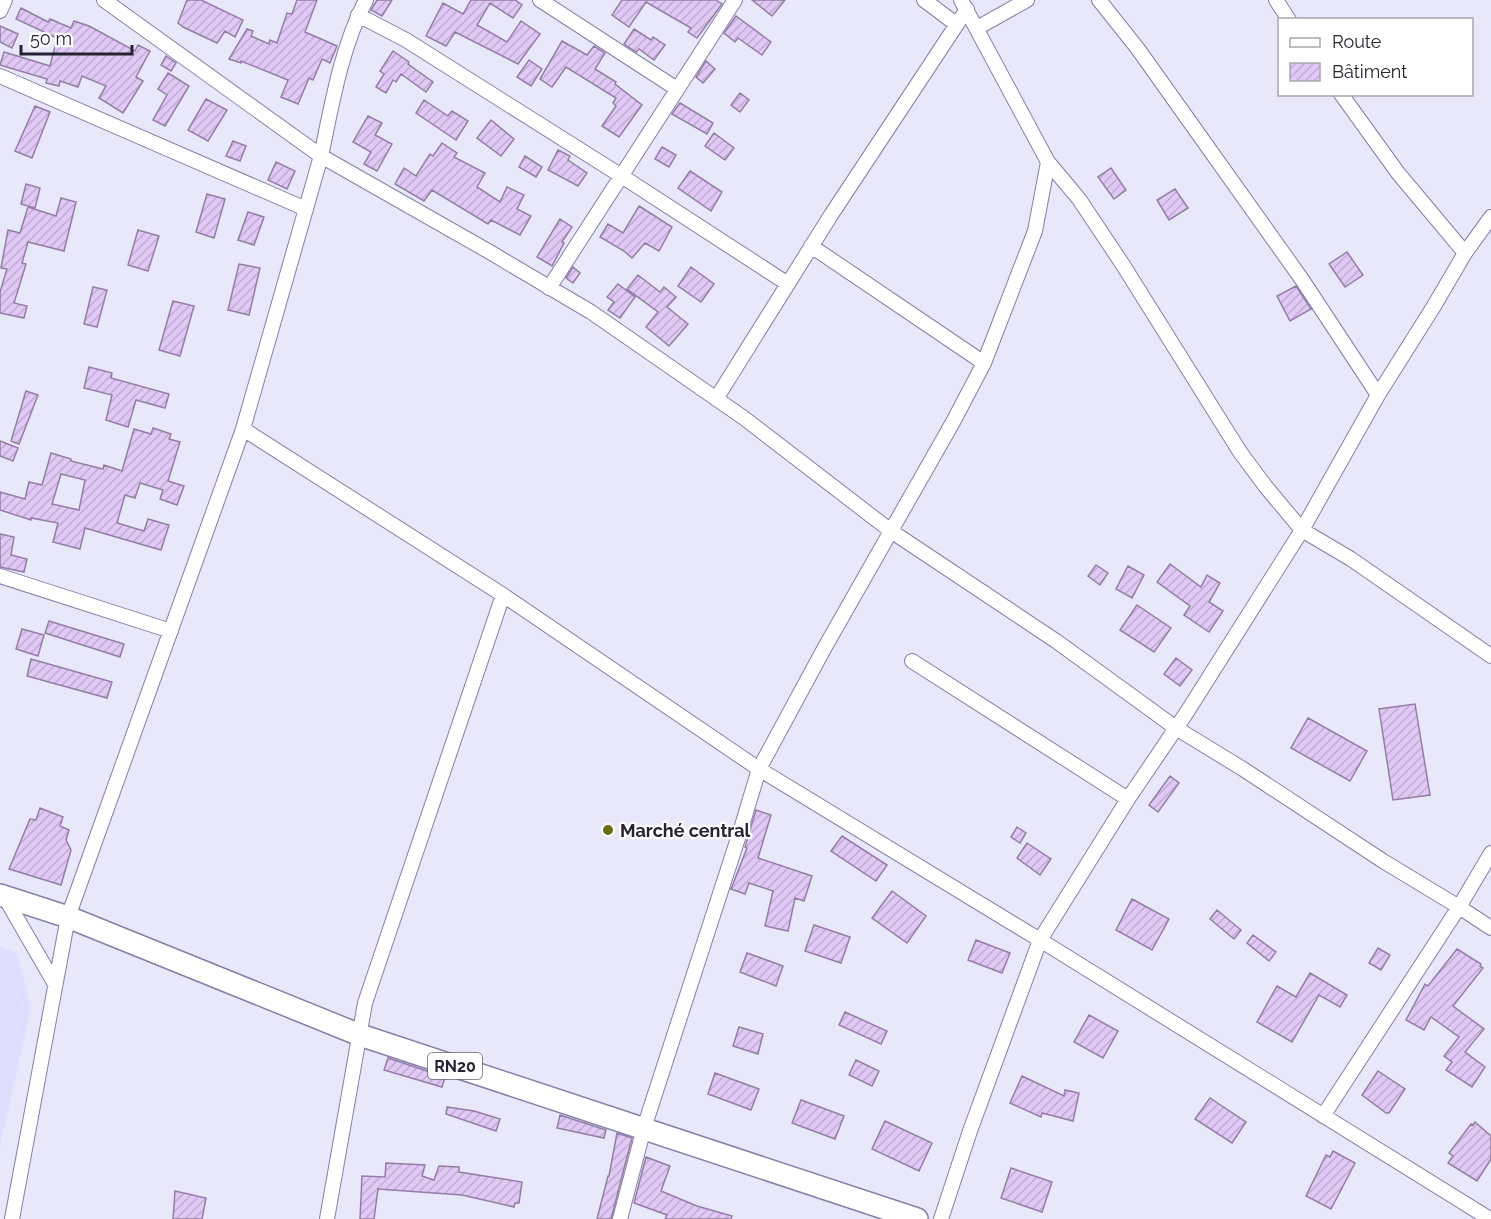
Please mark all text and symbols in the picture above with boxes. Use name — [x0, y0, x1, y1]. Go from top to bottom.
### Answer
scale bar — [21, 18, 132, 56]
legend — [1278, 18, 1473, 96]
text: 50 m — [30, 28, 72, 49]
text: Route — [1332, 31, 1382, 52]
text: Bâtiment — [1332, 61, 1407, 82]
place label: Marché central — [620, 820, 751, 841]
marker: Marché central — [601, 823, 615, 837]
road number: RN20 — [428, 1053, 482, 1079]

